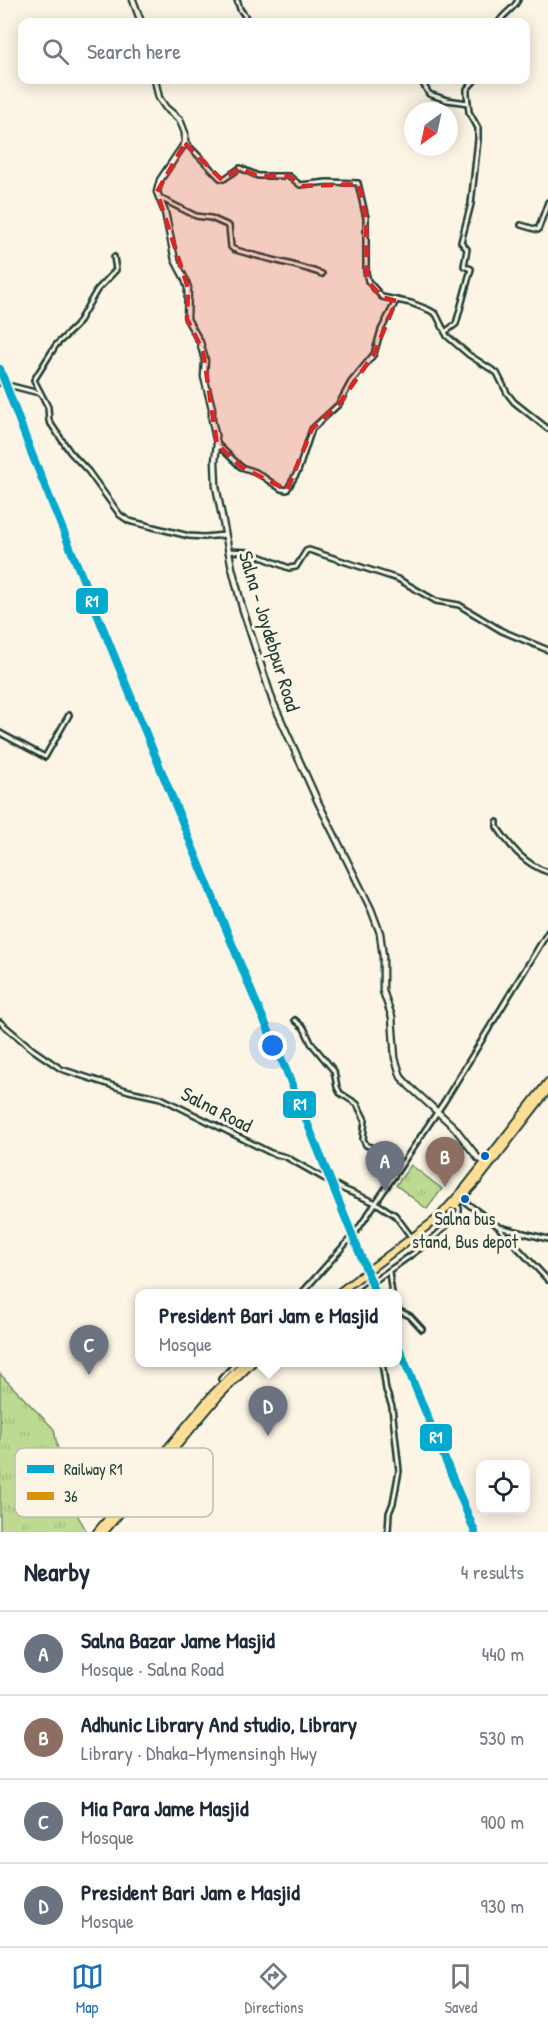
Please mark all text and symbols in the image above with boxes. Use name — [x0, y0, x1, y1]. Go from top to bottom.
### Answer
search box — [18, 18, 530, 84]
icon: search — [39, 35, 72, 68]
text: Search here — [87, 36, 181, 66]
north arrow — [404, 102, 458, 156]
street label: Salna - Joydebpur Road — [233, 548, 307, 715]
line badge: R1 — [75, 587, 109, 615]
text: R1 — [85, 590, 99, 612]
your location — [258, 1031, 287, 1060]
street label: Salna Road — [177, 1080, 257, 1139]
line badge: R1 — [282, 1090, 317, 1119]
text: R1 — [293, 1093, 307, 1115]
pin: B — [426, 1138, 464, 1187]
pin: A — [366, 1142, 404, 1191]
unlabelled marker — [479, 1150, 491, 1162]
marker: Salna bus stand, Bus depot — [459, 1193, 471, 1205]
place label: Salna bus stand, Bus depot — [412, 1206, 519, 1254]
popup — [135, 1289, 402, 1367]
text: President Bari Jam e Masjid — [159, 1300, 378, 1330]
pin: C — [70, 1326, 109, 1375]
text: Mosque — [159, 1330, 212, 1357]
pin: D — [248, 1386, 288, 1436]
line badge: R1 — [419, 1423, 453, 1452]
text: R1 — [429, 1426, 443, 1448]
legend — [15, 1448, 213, 1517]
text: Railway R1 — [64, 1458, 123, 1480]
map controls — [476, 1460, 530, 1514]
button: locate — [476, 1460, 530, 1514]
text: 36 — [64, 1485, 78, 1507]
text: Nearby — [24, 1554, 90, 1589]
text: 4 results — [461, 1558, 524, 1585]
text: Salna Bazar Jame Masjid — [81, 1625, 275, 1655]
text: A — [39, 1640, 48, 1667]
text: 440 m — [482, 1640, 524, 1667]
text: Mosque · Salna Road — [81, 1655, 224, 1682]
text: Adhunic Library And studio, Library — [81, 1709, 357, 1739]
text: B — [38, 1724, 49, 1751]
text: 530 m — [479, 1724, 524, 1751]
text: Library · Dhaka-Mymensingh Hwy — [81, 1739, 317, 1766]
text: Mia Para Jame Masjid — [81, 1793, 248, 1823]
text: C — [38, 1808, 49, 1835]
text: 900 m — [481, 1808, 524, 1835]
text: Mosque — [81, 1823, 134, 1850]
text: President Bari Jam e Masjid — [81, 1877, 300, 1907]
text: D — [39, 1892, 48, 1919]
text: 930 m — [481, 1892, 524, 1919]
text: Mosque — [81, 1907, 134, 1934]
tab: Map — [71, 1960, 104, 2018]
tab: Directions — [245, 1960, 303, 2018]
tab: Saved — [444, 1960, 477, 2018]

